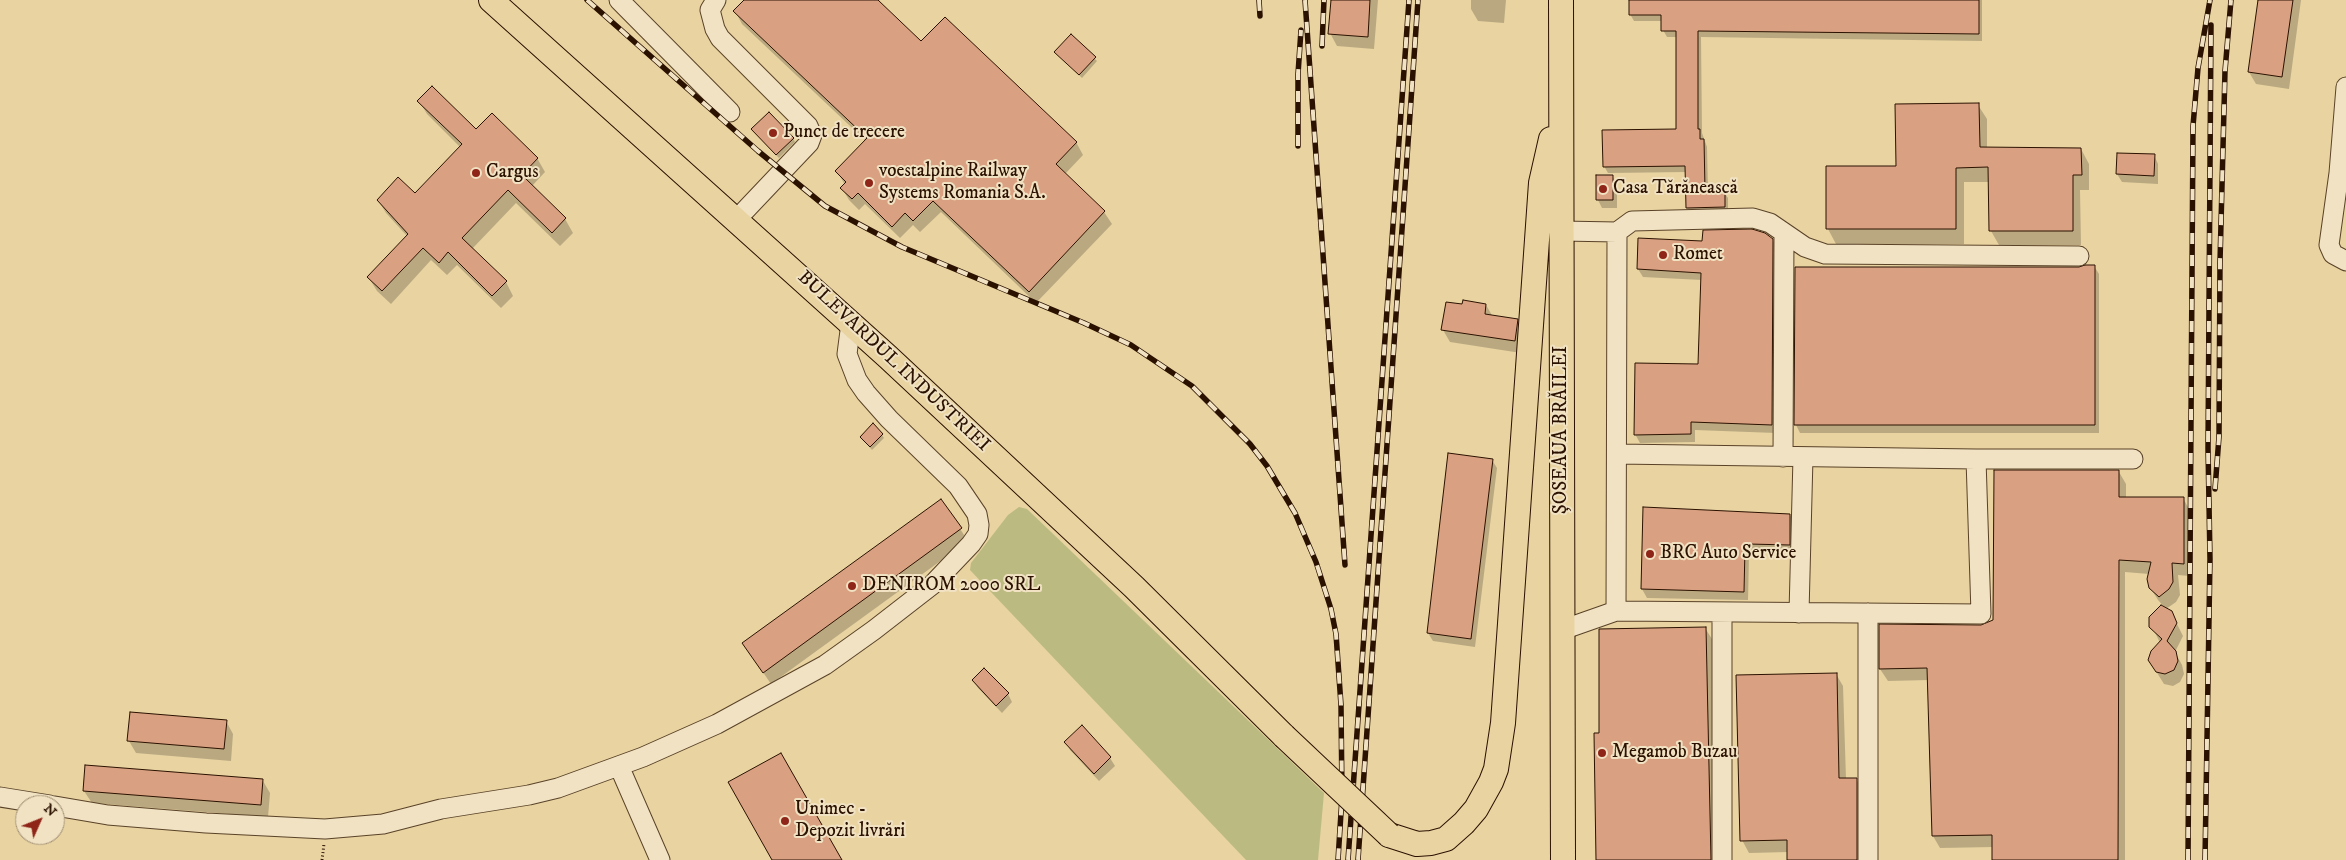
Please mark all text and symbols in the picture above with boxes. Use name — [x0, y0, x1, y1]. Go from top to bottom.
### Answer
place label: Punct de trecere — [783, 122, 905, 144]
marker: Punct de trecere — [767, 127, 779, 139]
place label: voestalpine Railway Systems Romania S.A. — [879, 161, 1046, 205]
place label: Cargus — [486, 162, 539, 184]
marker: Cargus — [470, 167, 482, 179]
marker: voestalpine Railway Systems Romania S.A. — [863, 177, 875, 189]
place label: Casa Tărănească — [1613, 178, 1738, 200]
marker: Casa Tărănească — [1597, 183, 1609, 195]
place label: Romet — [1673, 244, 1723, 266]
marker: Romet — [1657, 249, 1669, 261]
street label: BULEVARDUL INDUSTRIEI — [792, 267, 994, 457]
street label: ȘOSEAUA BRĂILEI — [1551, 346, 1573, 514]
place label: BRC Auto Service — [1660, 543, 1796, 565]
marker: BRC Auto Service — [1644, 548, 1656, 560]
place label: DENIROM 2000 SRL — [862, 575, 1040, 597]
marker: DENIROM 2000 SRL — [846, 580, 858, 592]
place label: Megamob Buzau — [1612, 742, 1737, 764]
marker: Megamob Buzau — [1596, 747, 1608, 759]
north arrow — [15, 795, 65, 845]
place label: Unimec - Depozit livrări — [795, 799, 905, 843]
text: N — [40, 800, 61, 821]
marker: Unimec - Depozit livrări — [779, 815, 791, 827]

